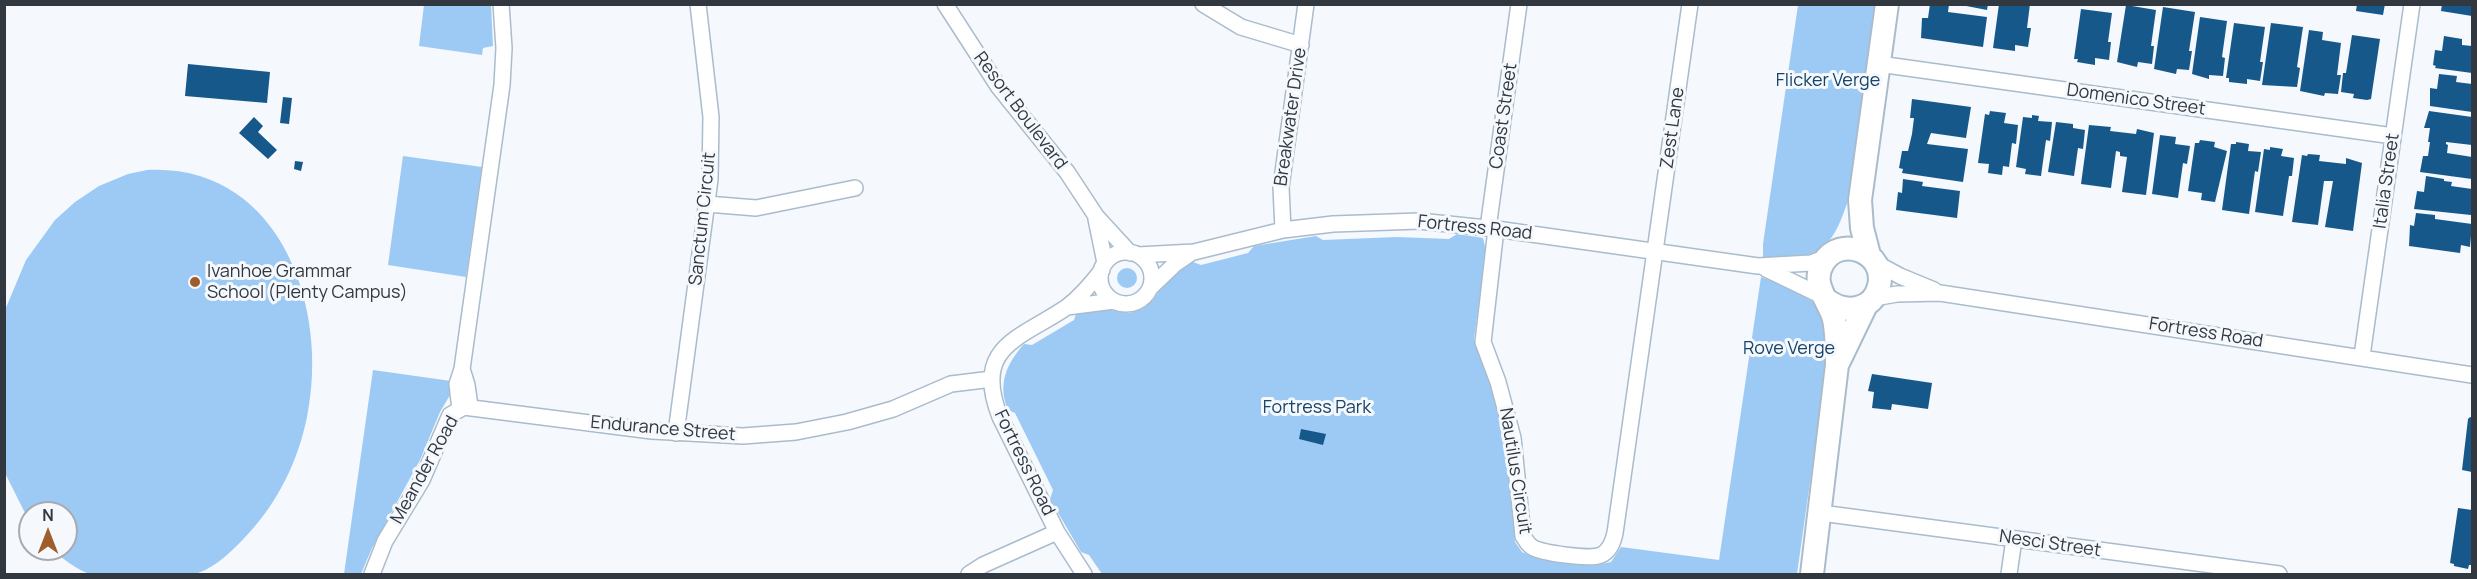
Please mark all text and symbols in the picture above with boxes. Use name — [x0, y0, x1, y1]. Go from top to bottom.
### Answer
street label: Breakwater Drive — [1271, 46, 1311, 188]
street label: Resort Boulevard — [969, 48, 1071, 174]
street label: Coast Street — [1486, 62, 1522, 170]
park label: Flicker Verge — [1776, 70, 1880, 92]
street label: Domenico Street — [2065, 80, 2207, 120]
street label: Zest Lane — [1657, 86, 1689, 170]
street label: Italia Street — [2370, 132, 2404, 230]
street label: Sanctum Circuit — [685, 151, 721, 287]
street label: Fortress Road — [1417, 211, 1533, 245]
place label: Ivanhoe Grammar School (Plenty Campus) — [207, 261, 408, 304]
marker: Ivanhoe Grammar School (Plenty Campus) — [188, 275, 202, 289]
street label: Fortress Road — [2147, 313, 2265, 353]
park label: Rove Verge — [1743, 338, 1835, 360]
park label: Fortress Park — [1263, 397, 1371, 419]
street label: Nautilus Circuit — [1494, 406, 1536, 536]
street label: Fortress Road — [989, 407, 1059, 519]
street label: Meander Road — [386, 412, 464, 528]
street label: Endurance Street — [589, 412, 737, 446]
north arrow — [18, 501, 78, 561]
text: N — [42, 504, 54, 526]
street label: Nesci Street — [1998, 526, 2102, 562]

